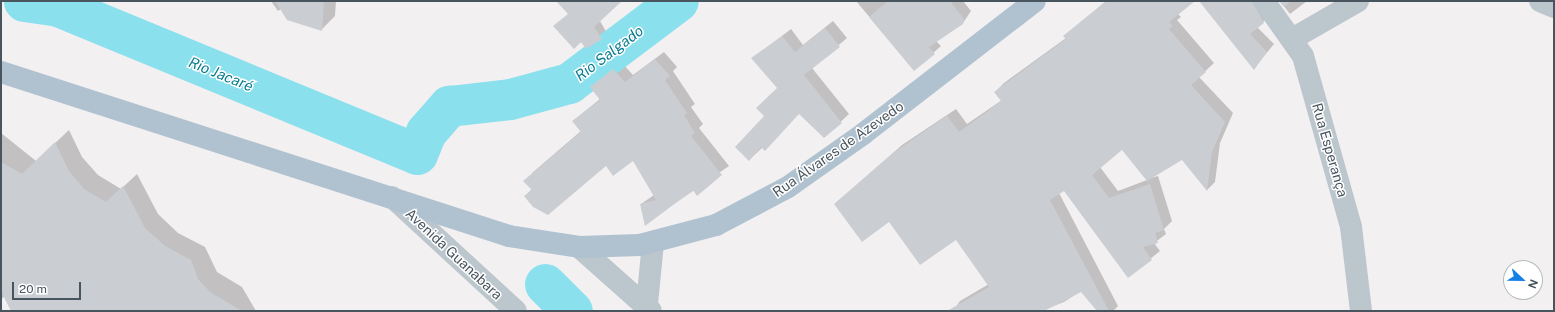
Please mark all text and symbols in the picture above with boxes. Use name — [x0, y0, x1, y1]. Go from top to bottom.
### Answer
water label: Rio Salgado — [571, 21, 647, 85]
water label: Rio Jacaré — [186, 53, 256, 95]
street label: Rua Álvares de Azevedo — [769, 97, 907, 201]
street label: Rua Esperança — [1309, 101, 1351, 199]
street label: Avenida Guanabara — [402, 205, 506, 303]
north arrow — [1503, 260, 1543, 300]
scale bar — [14, 274, 83, 300]
text: N — [1526, 278, 1540, 290]
text: 20 m — [19, 282, 47, 296]

